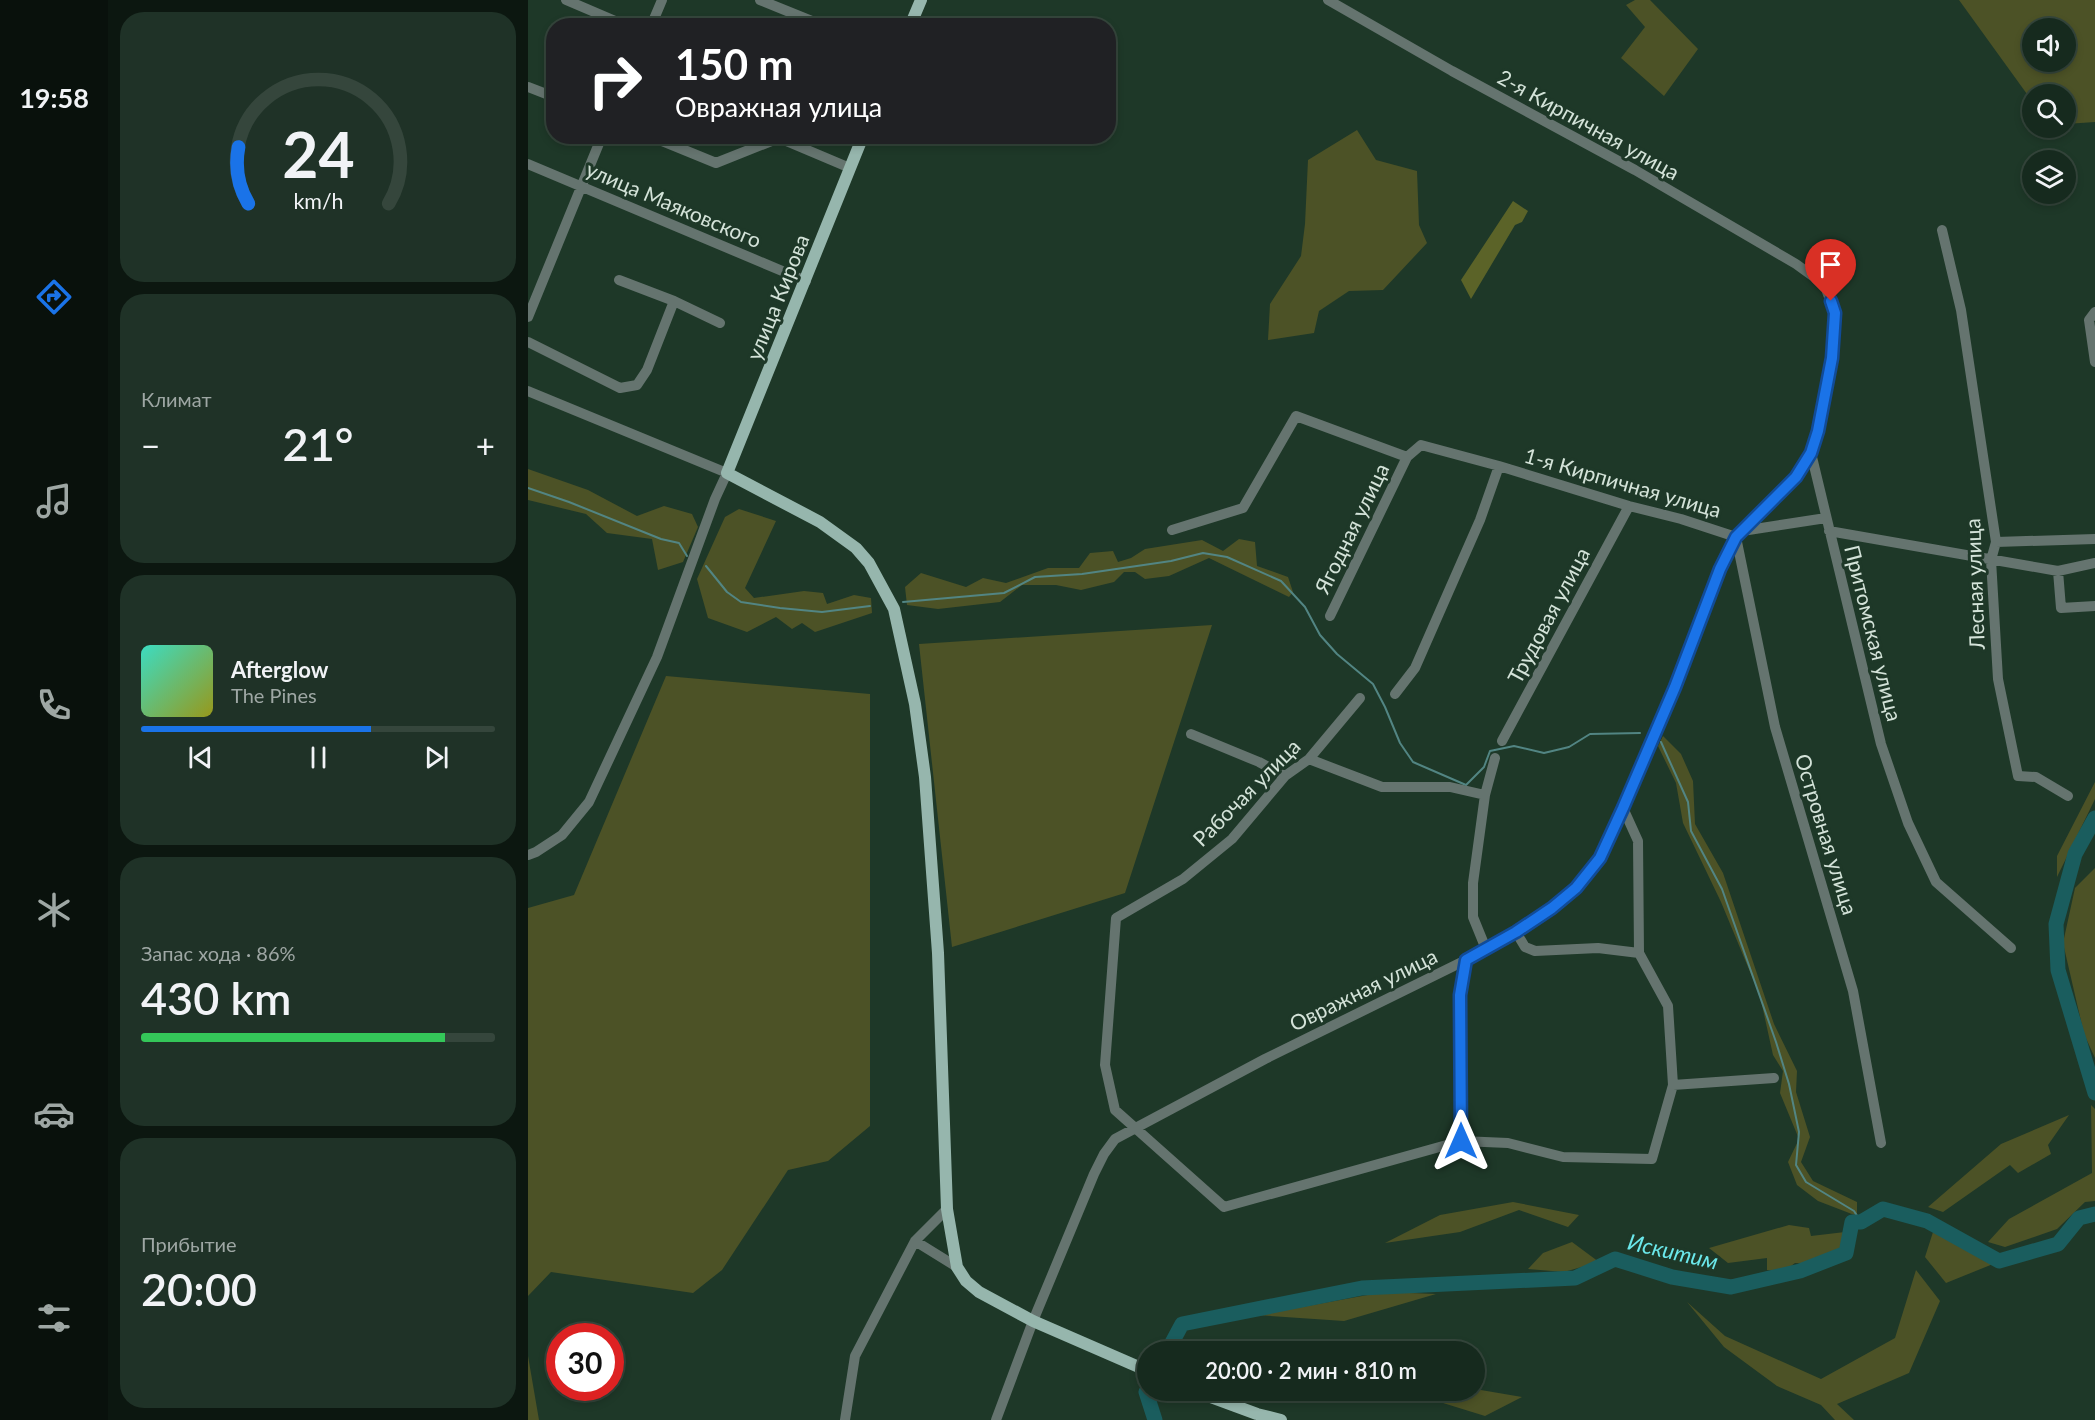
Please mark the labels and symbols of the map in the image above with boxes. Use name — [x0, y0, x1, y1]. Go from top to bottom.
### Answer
street label: 2-я Кирпичная улица — [1494, 64, 1684, 184]
street label: улица Маяковского — [583, 156, 765, 252]
street label: улица Кирова — [740, 231, 814, 363]
pin — [1805, 239, 1856, 301]
street label: 1-я Кирпичная улица — [1522, 442, 1724, 522]
street label: Ягодная улица — [1308, 459, 1393, 598]
street label: Лесная улица — [1959, 518, 1989, 651]
street label: Притомская улица — [1840, 542, 1908, 724]
street label: Трудовая улица — [1502, 543, 1594, 687]
street label: Рабочая улица — [1187, 733, 1305, 851]
street label: Островная улица — [1791, 751, 1863, 917]
street label: Овражная улица — [1285, 942, 1441, 1036]
position arrow — [1429, 1109, 1493, 1173]
water label: Искитим — [1625, 1228, 1721, 1274]
speed limit sign: 30 — [546, 1323, 624, 1401]

